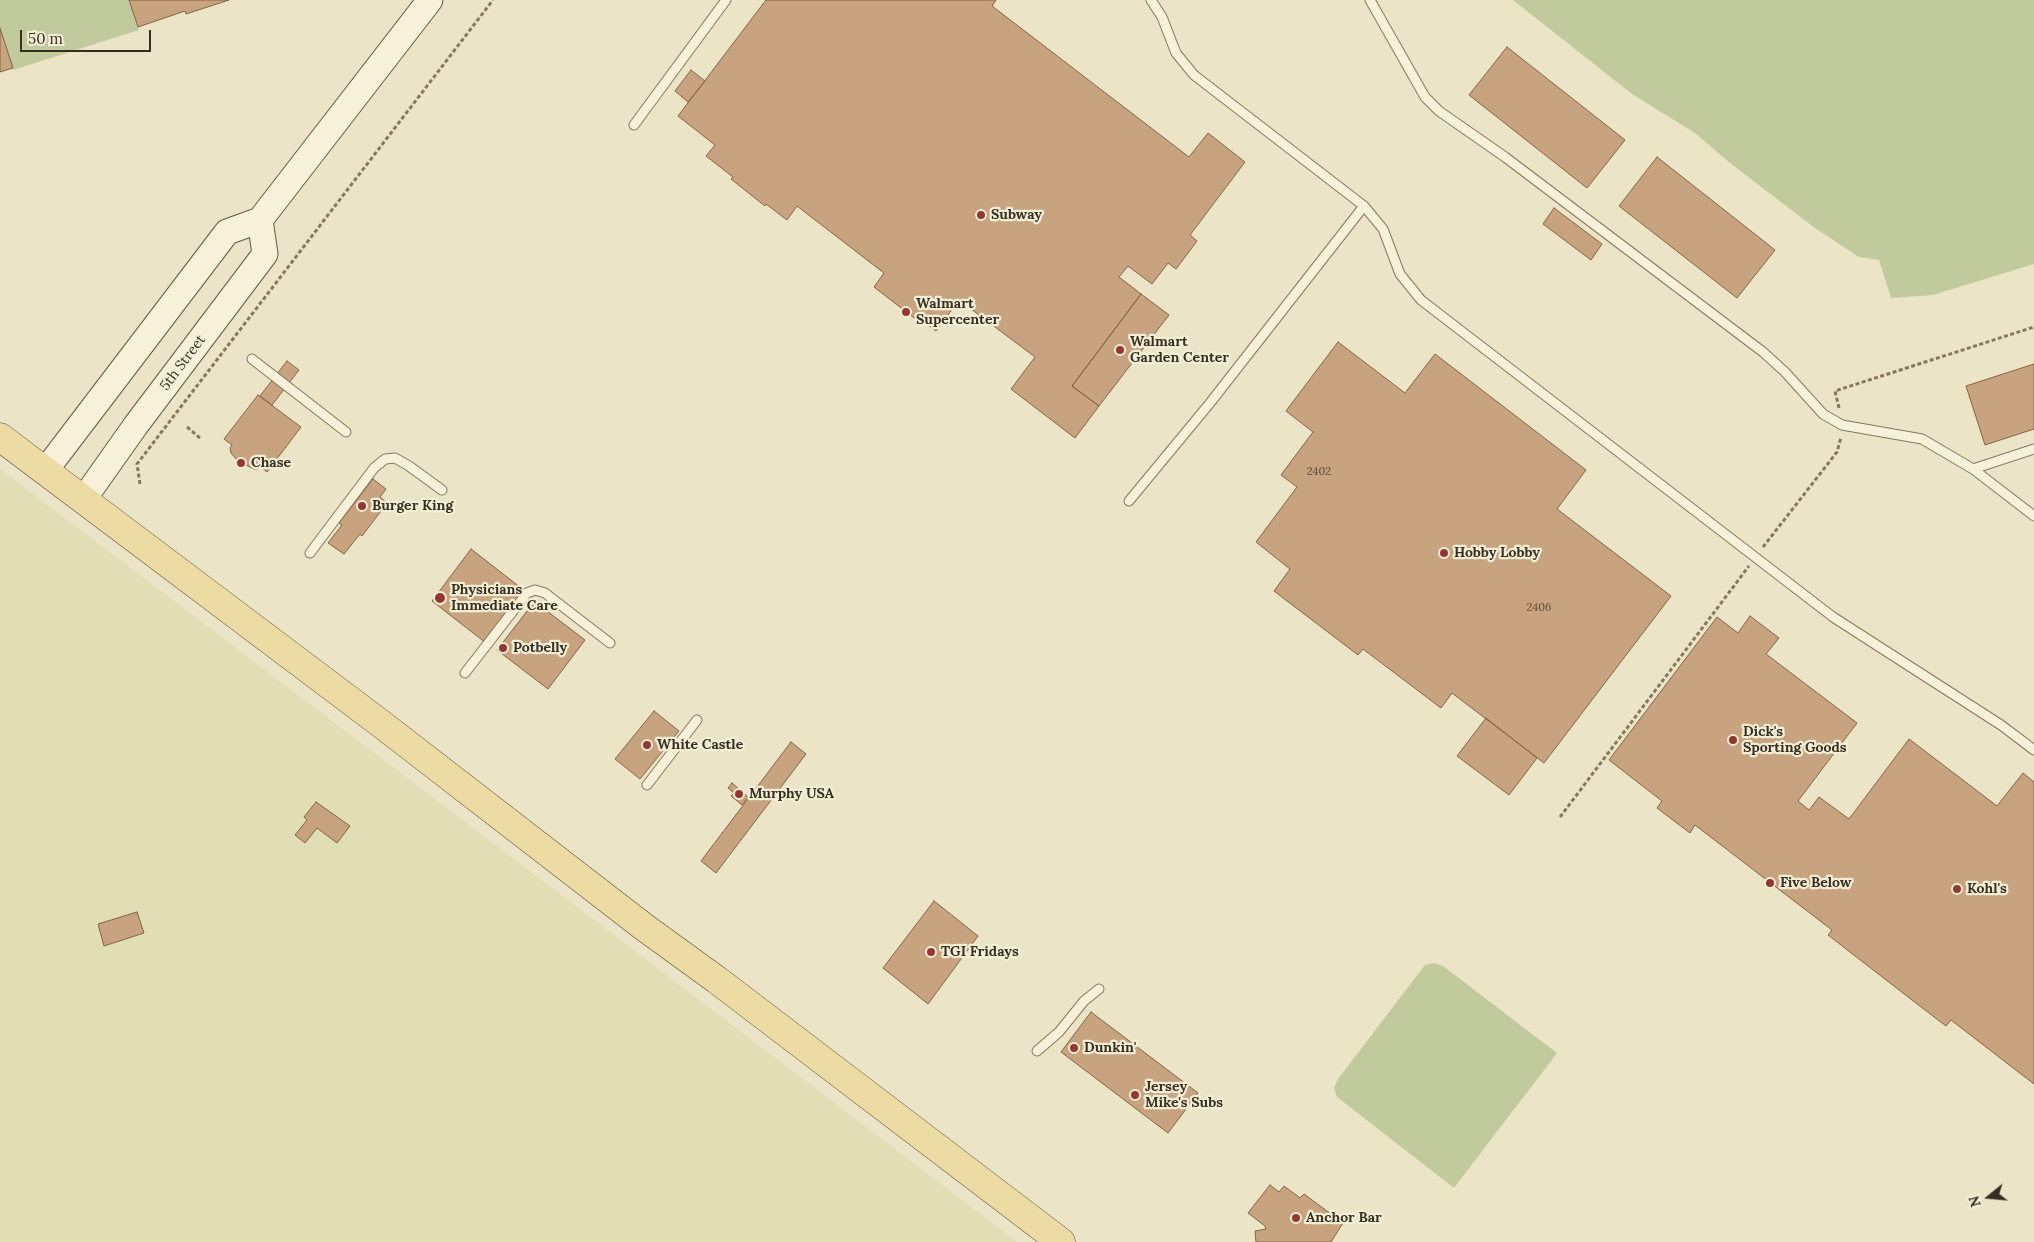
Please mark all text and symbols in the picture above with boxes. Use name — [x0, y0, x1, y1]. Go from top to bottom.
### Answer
scale bar — [22, 20, 154, 52]
text: 50 m — [28, 29, 63, 48]
place label: Subway — [991, 207, 1042, 223]
marker: Subway — [975, 209, 987, 221]
place label: Walmart Supercenter — [916, 296, 999, 328]
marker: Walmart Supercenter — [900, 306, 912, 318]
street label: 5th Street — [157, 332, 209, 394]
place label: Walmart Garden Center — [1130, 334, 1229, 367]
marker: Walmart Garden Center — [1114, 344, 1126, 356]
place label: Chase — [251, 455, 291, 471]
marker: Chase — [235, 457, 247, 469]
house number: 2402 — [1307, 465, 1331, 479]
place label: Burger King — [372, 498, 453, 514]
marker: Burger King — [356, 500, 368, 512]
place label: Hobby Lobby — [1454, 545, 1540, 561]
marker: Hobby Lobby — [1438, 547, 1450, 559]
place label: Physicians Immediate Care — [451, 582, 558, 614]
marker: Physicians Immediate Care — [433, 591, 447, 605]
house number: 2406 — [1527, 601, 1551, 615]
place label: Potbelly — [513, 640, 567, 656]
marker: Potbelly — [497, 642, 509, 654]
place label: Dick's Sporting Goods — [1743, 724, 1847, 756]
marker: Dick's Sporting Goods — [1727, 734, 1739, 746]
place label: White Castle — [657, 737, 743, 753]
marker: White Castle — [641, 739, 653, 751]
place label: Murphy USA — [749, 786, 834, 802]
marker: Murphy USA — [733, 788, 745, 800]
place label: Five Below — [1780, 875, 1851, 891]
marker: Five Below — [1764, 877, 1776, 889]
place label: Kohl's — [1967, 881, 2007, 897]
marker: Kohl's — [1951, 883, 1963, 895]
place label: TGI Fridays — [941, 944, 1019, 960]
marker: TGI Fridays — [925, 946, 937, 958]
place label: Dunkin' — [1084, 1040, 1136, 1056]
marker: Dunkin' — [1068, 1042, 1080, 1054]
place label: Jersey Mike's Subs — [1145, 1079, 1223, 1112]
marker: Jersey Mike's Subs — [1129, 1089, 1141, 1101]
north arrow — [1964, 1172, 2014, 1222]
text: N — [1964, 1194, 1985, 1209]
place label: Anchor Bar — [1306, 1210, 1382, 1226]
marker: Anchor Bar — [1290, 1212, 1302, 1224]

